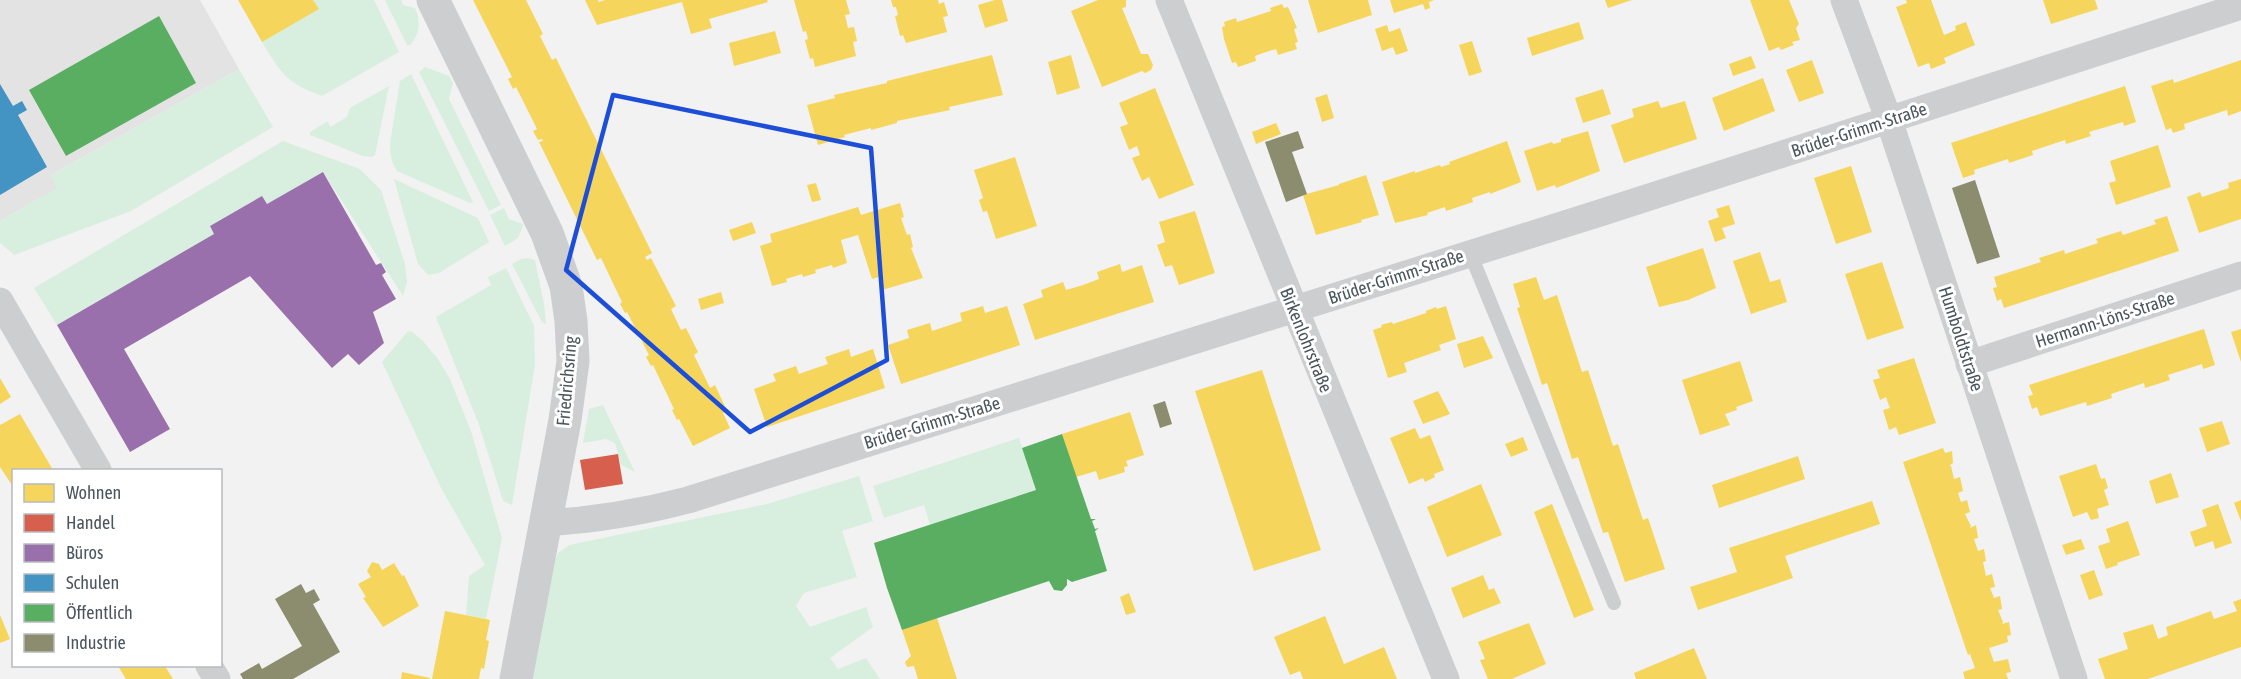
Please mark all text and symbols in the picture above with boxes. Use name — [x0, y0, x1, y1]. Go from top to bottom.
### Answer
street label: Brüder-Grimm-Straße — [1788, 98, 1929, 161]
street label: Brüder-Grimm-Straße — [1325, 245, 1466, 308]
street label: Birkenlohrstraße — [1276, 284, 1337, 395]
street label: Humboldtstraße — [1935, 284, 1988, 394]
street label: Hermann-Löns-Straße — [2033, 287, 2177, 352]
street label: Friedrichsring — [552, 335, 581, 427]
street label: Brüder-Grimm-Straße — [861, 392, 1002, 453]
legend — [12, 469, 222, 667]
text: Wohnen — [66, 482, 121, 503]
text: Handel — [66, 512, 115, 533]
text: Büros — [66, 542, 103, 563]
text: Schulen — [66, 572, 119, 593]
text: Öffentlich — [66, 602, 133, 623]
text: Industrie — [66, 632, 126, 653]

